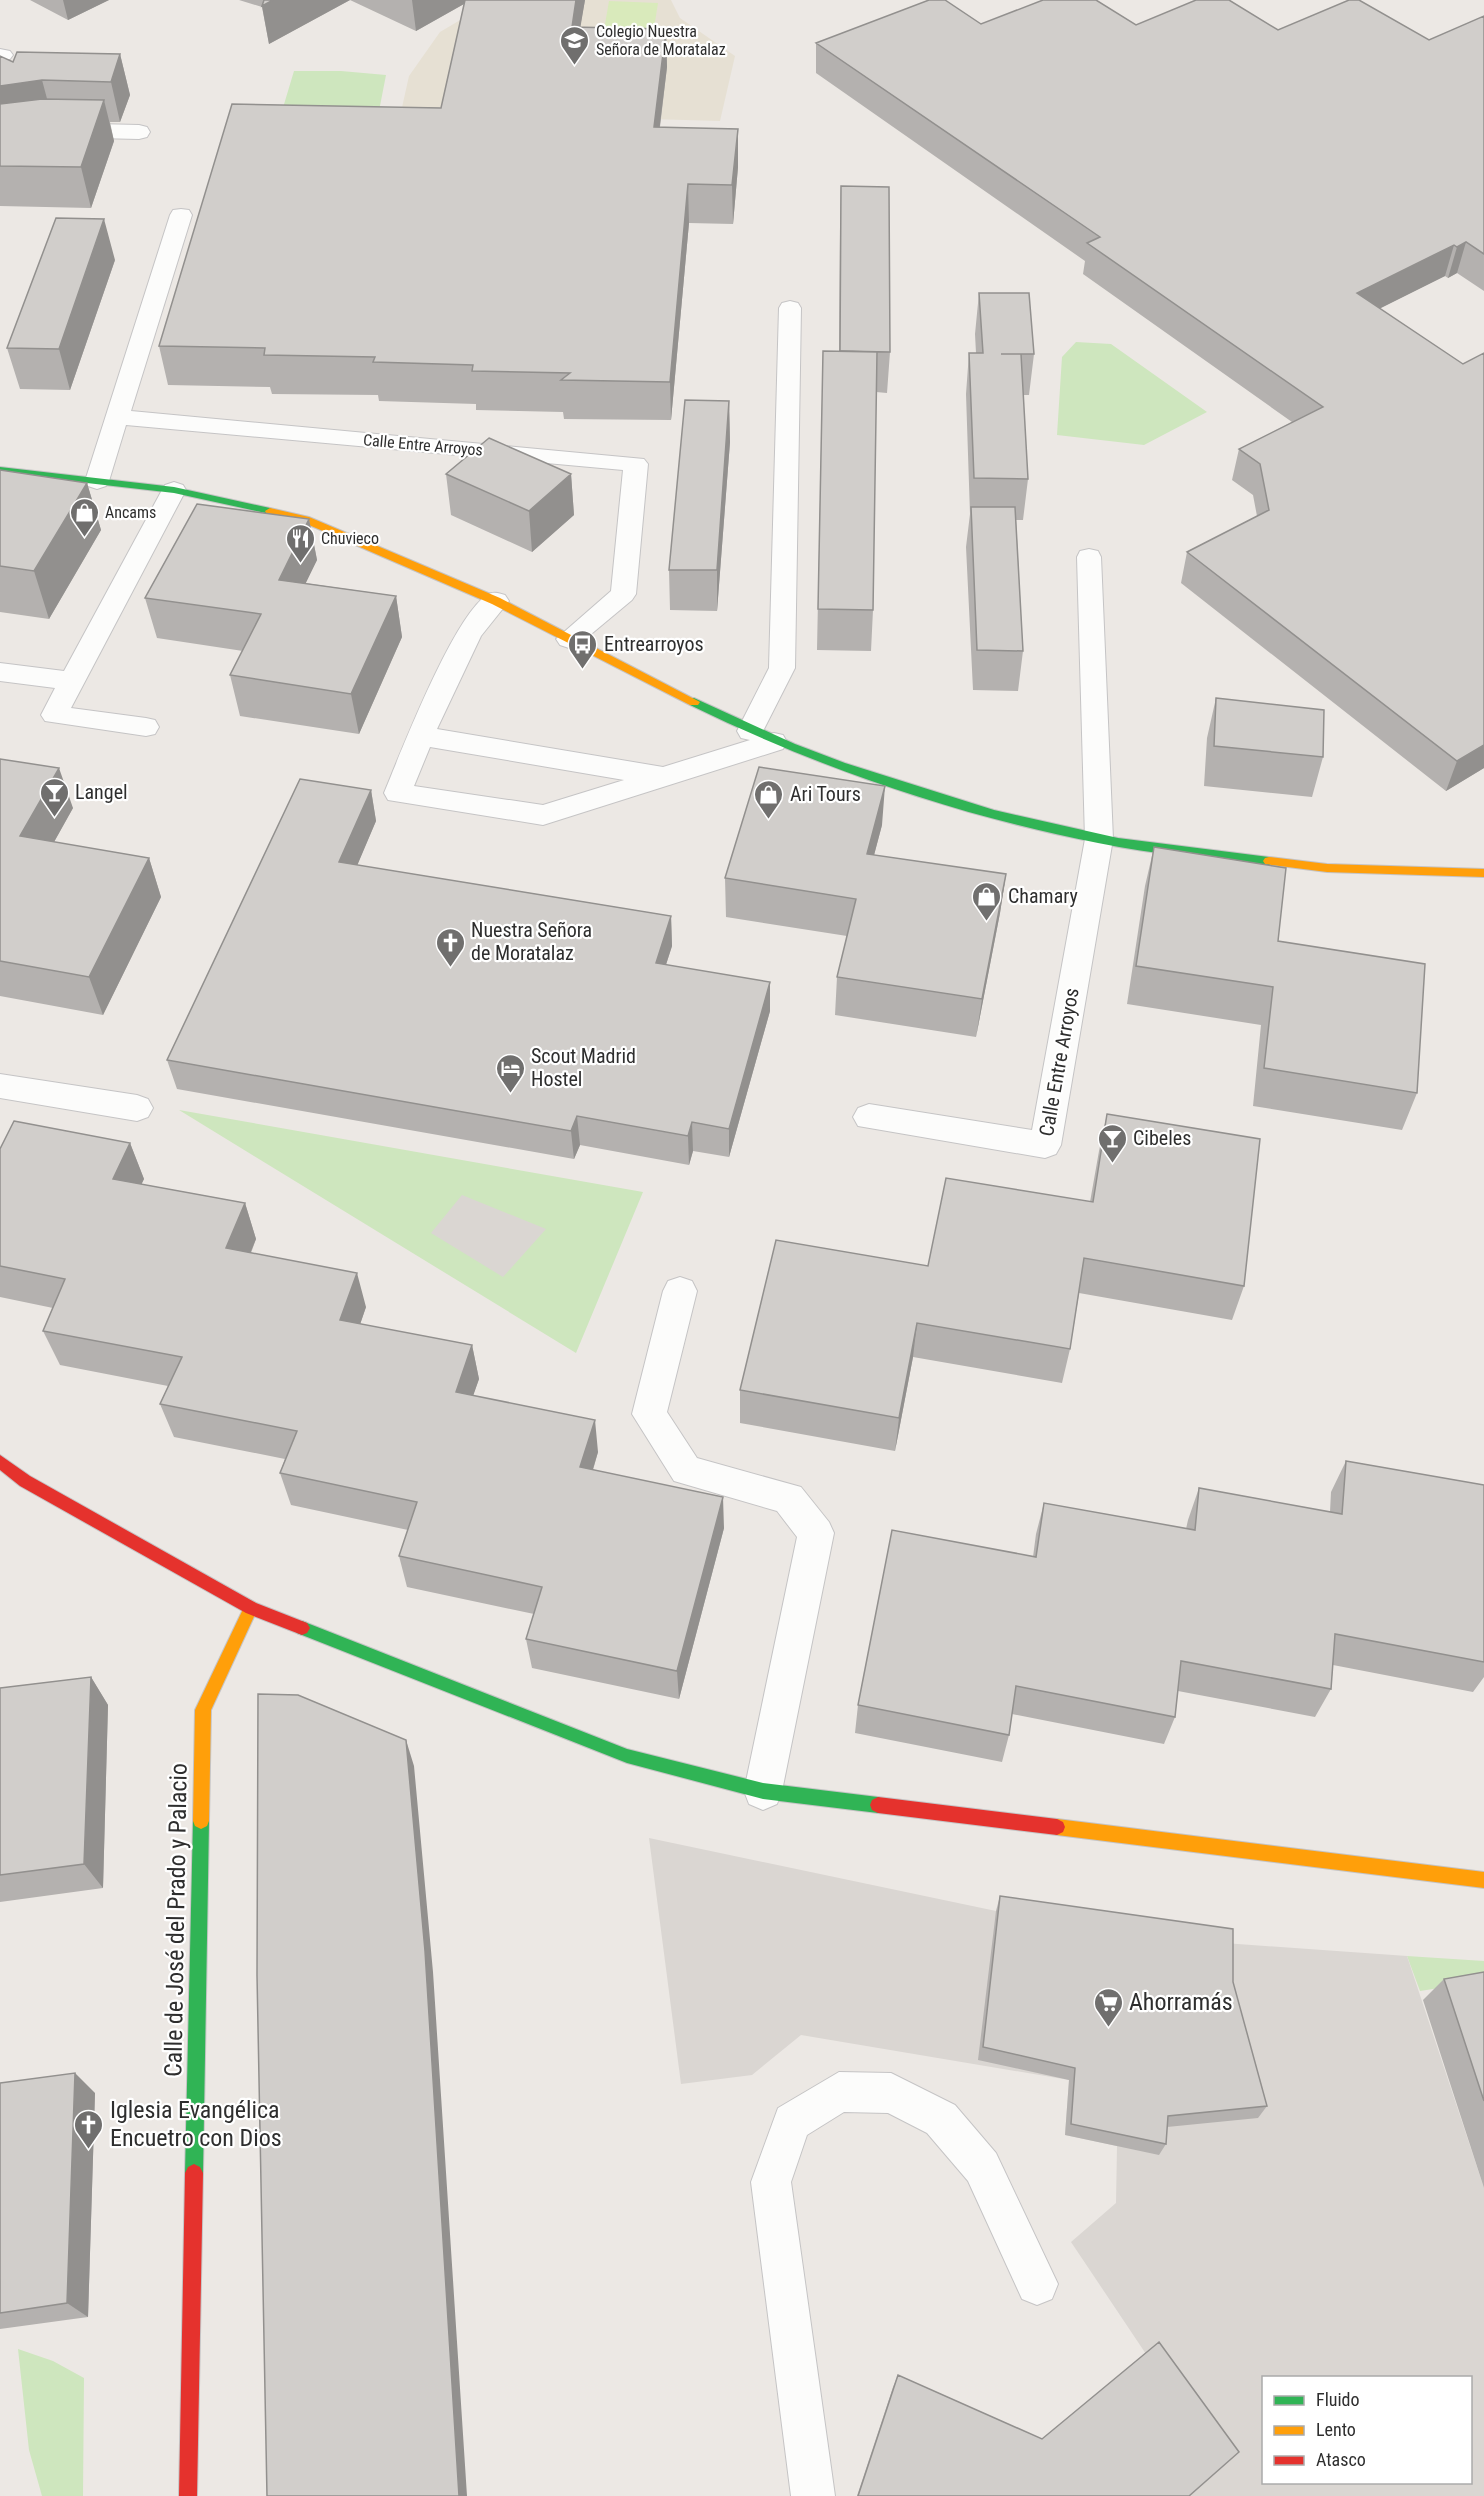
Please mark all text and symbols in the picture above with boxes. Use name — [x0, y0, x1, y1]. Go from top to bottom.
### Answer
place label: Colegio Nuestra Señora de Moratalaz — [596, 22, 726, 59]
school or university icon: Colegio Nuestra Señora de Moratalaz — [559, 24, 591, 66]
street label: Calle Entre Arroyos — [362, 430, 484, 460]
shop icon: Ancams — [68, 496, 100, 538]
place label: Ancams — [105, 503, 156, 522]
restaurant icon: Chuvieco — [284, 522, 316, 564]
place label: Chuvieco — [321, 529, 379, 548]
bus stop icon: Entrearroyos — [567, 628, 599, 670]
place label: Entrearroyos — [604, 632, 704, 656]
bar icon: Langel — [38, 776, 70, 818]
shop icon: Ari Tours — [753, 778, 785, 820]
place label: Langel — [75, 780, 128, 804]
place label: Ari Tours — [790, 782, 861, 806]
shop icon: Chamary — [971, 880, 1003, 922]
place label: Chamary — [1008, 884, 1078, 908]
place label: Nuestra Señora de Moratalaz — [471, 918, 592, 965]
church icon: Nuestra Señora de Moratalaz — [434, 926, 466, 968]
street label: Calle Entre Arroyos — [1034, 986, 1084, 1138]
place label: Scout Madrid Hostel — [531, 1044, 636, 1091]
hotel icon: Scout Madrid Hostel — [494, 1052, 526, 1094]
bar icon: Cibeles — [1096, 1122, 1128, 1164]
place label: Cibeles — [1133, 1126, 1191, 1150]
street label: Calle de José del Prado y Palacio — [159, 1763, 193, 2077]
supermarket icon: Ahorramás — [1092, 1986, 1124, 2028]
place label: Ahorramás — [1129, 1988, 1233, 2016]
place label: Iglesia Evangélica Encuetro con Dios — [110, 2096, 282, 2152]
church icon: Iglesia Evangélica Encuetro con Dios — [73, 2108, 105, 2150]
legend — [1262, 2376, 1472, 2484]
text: Fluido — [1316, 2389, 1360, 2410]
text: Lento — [1316, 2419, 1356, 2440]
text: Atasco — [1316, 2449, 1366, 2470]

